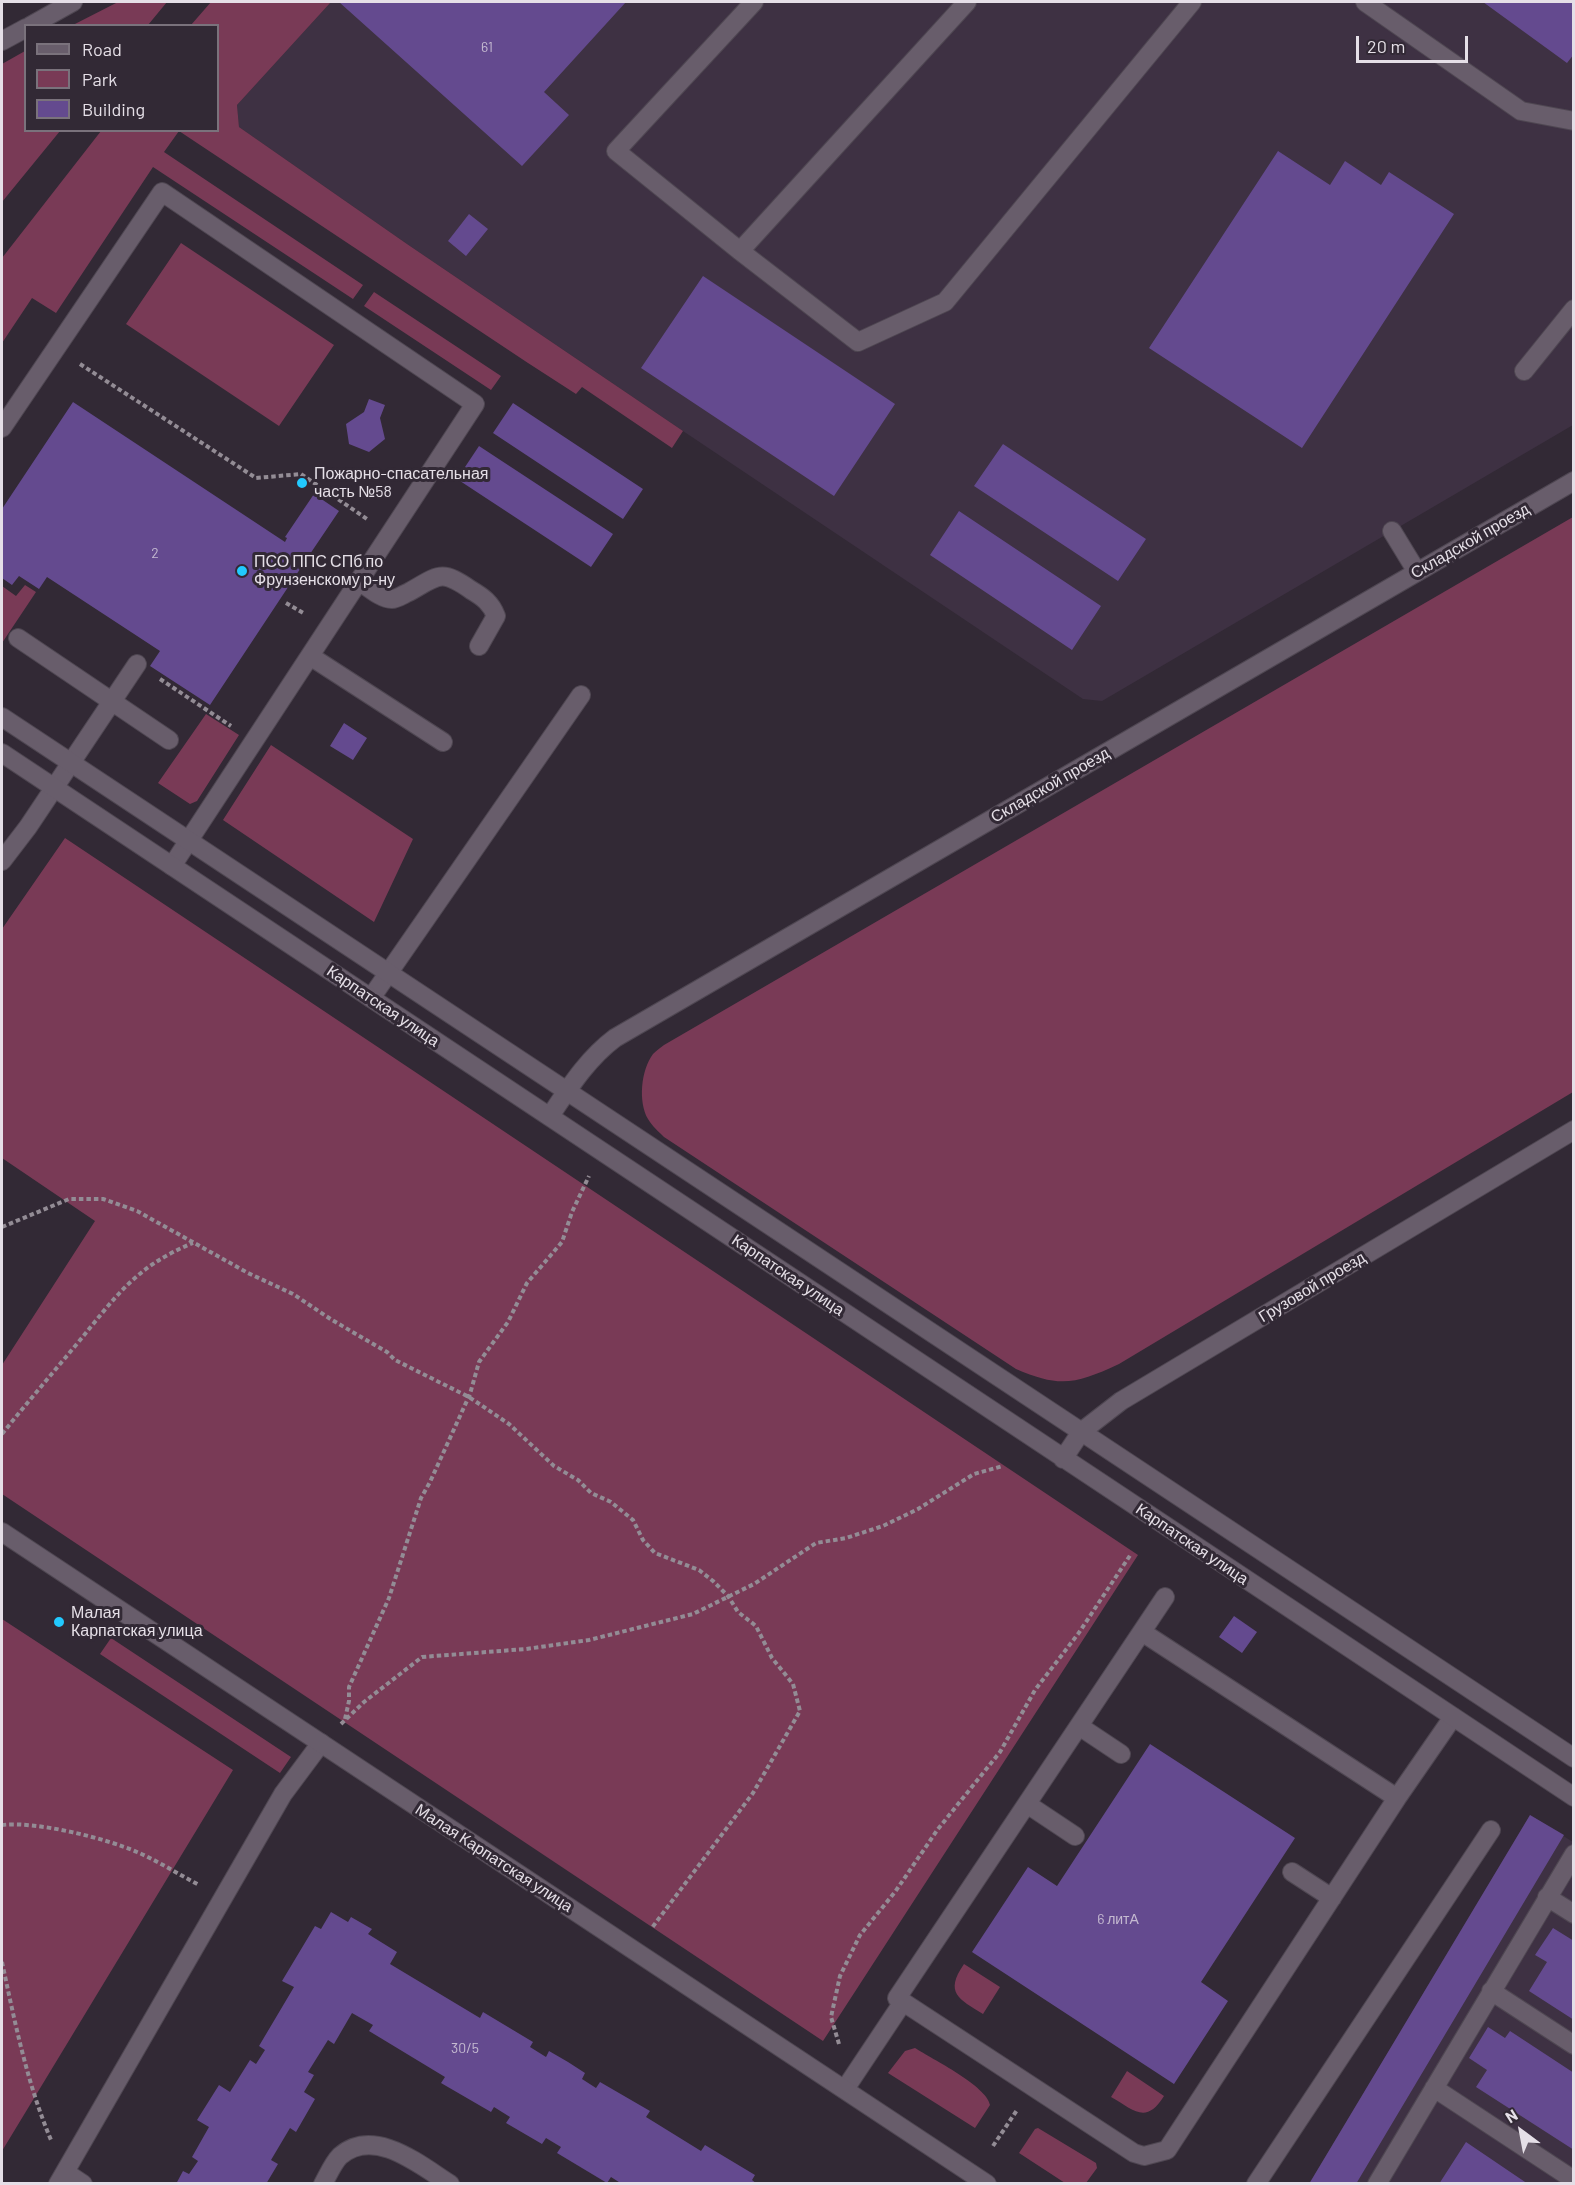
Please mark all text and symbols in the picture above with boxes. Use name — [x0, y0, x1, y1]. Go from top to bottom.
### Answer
legend — [24, 24, 219, 132]
scale bar — [1359, 24, 1472, 62]
text: 20 m — [1367, 35, 1405, 57]
text: Road — [82, 38, 122, 60]
house number: 61 — [481, 39, 493, 55]
text: Park — [82, 68, 117, 90]
text: Building — [82, 98, 145, 120]
place label: Пожарно-спасательная часть №58 — [314, 464, 488, 502]
marker: Пожарно-спасательная часть №58 — [295, 476, 309, 490]
street label: Складской проезд — [1407, 499, 1533, 583]
house number: 2 — [151, 545, 159, 561]
place label: ПСО ППС СПб по Фрунзенскому р-ну — [254, 552, 395, 590]
marker: ПСО ППС СПб по Фрунзенскому р-ну — [235, 564, 249, 578]
street label: Складской проезд — [987, 743, 1113, 827]
street label: Карпатская улица — [323, 961, 443, 1051]
street label: Карпатская улица — [728, 1230, 848, 1320]
street label: Грузовой проезд — [1255, 1248, 1369, 1326]
street label: Карпатская улица — [1132, 1499, 1252, 1589]
place label: Малая Карпатская улица — [71, 1603, 203, 1641]
marker: Малая Карпатская улица — [52, 1615, 66, 1629]
street label: Малая Карпатская улица — [412, 1800, 576, 1916]
house number: 6 литА — [1097, 1911, 1139, 1927]
house number: 30/5 — [451, 2040, 479, 2056]
north arrow — [1491, 2101, 1551, 2161]
text: N — [1502, 2104, 1521, 2126]

